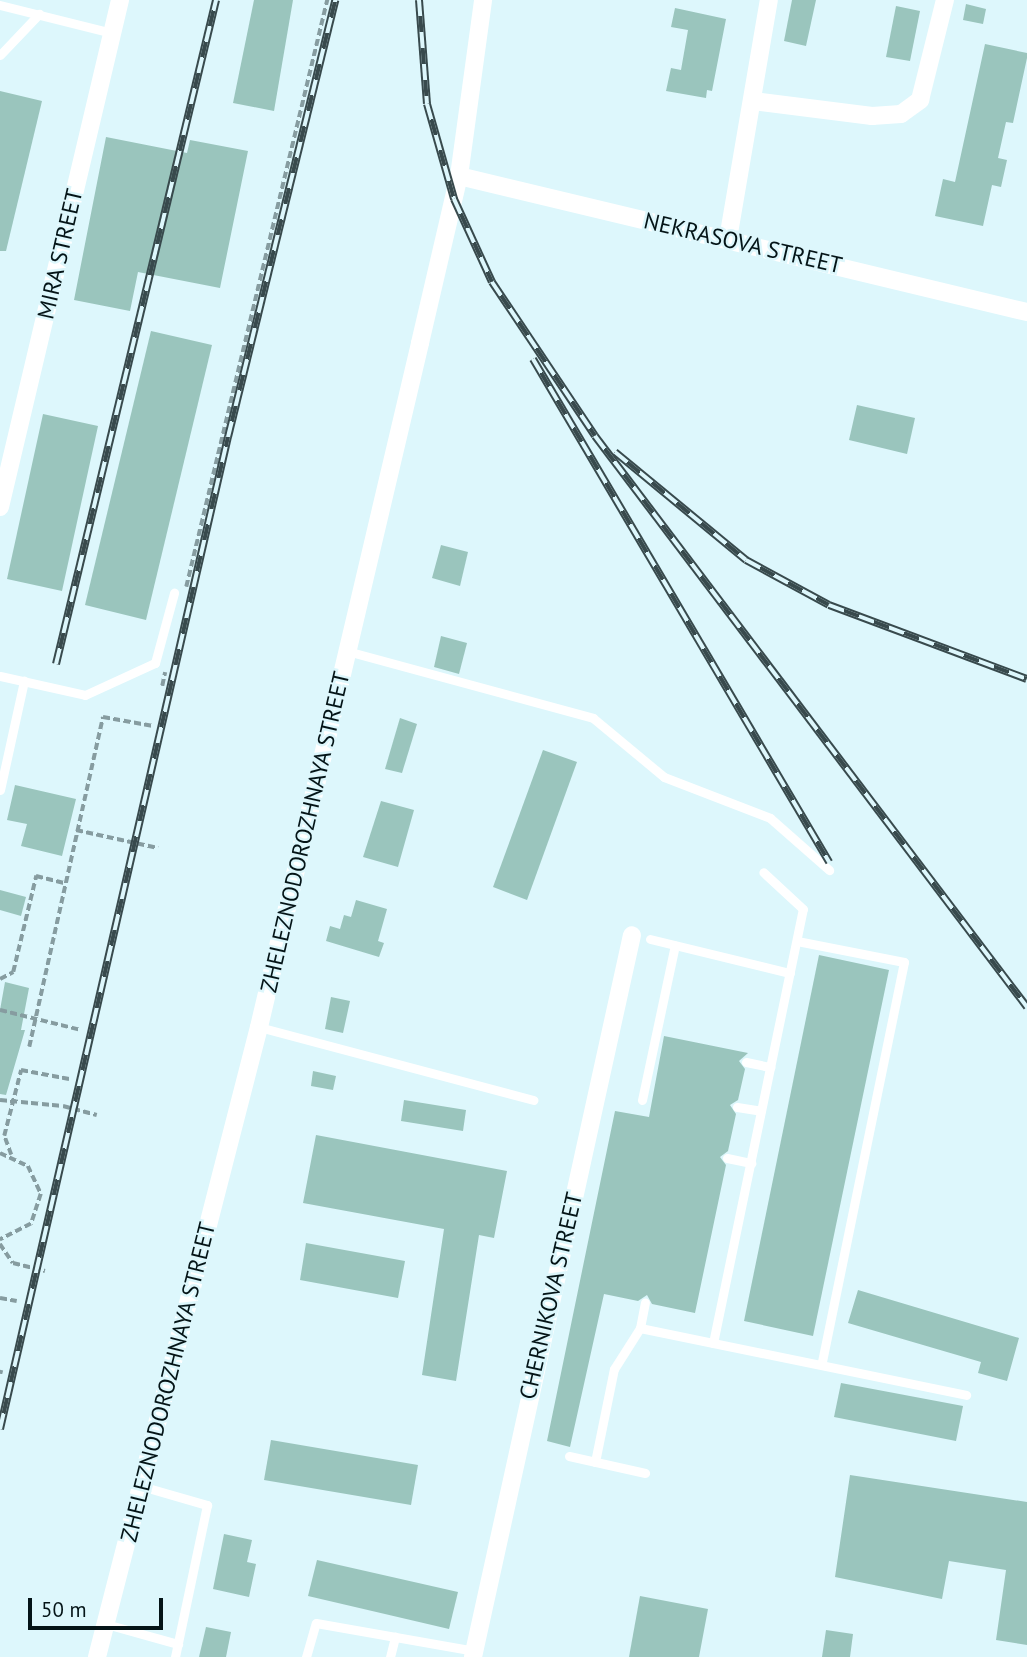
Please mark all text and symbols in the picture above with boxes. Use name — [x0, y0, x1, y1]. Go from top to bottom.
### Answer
street label: MIRA STREET — [32, 186, 88, 322]
street label: NEKRASOVA STREET — [641, 207, 845, 279]
street label: ZHELEZNODOROZHNAYA STREET — [255, 669, 355, 995]
street label: CHERNIKOVA STREET — [514, 1189, 588, 1403]
street label: ZHELEZNODOROZHNAYA STREET — [115, 1219, 221, 1545]
scale bar — [32, 1584, 166, 1628]
text: 50 m — [41, 1596, 87, 1623]

